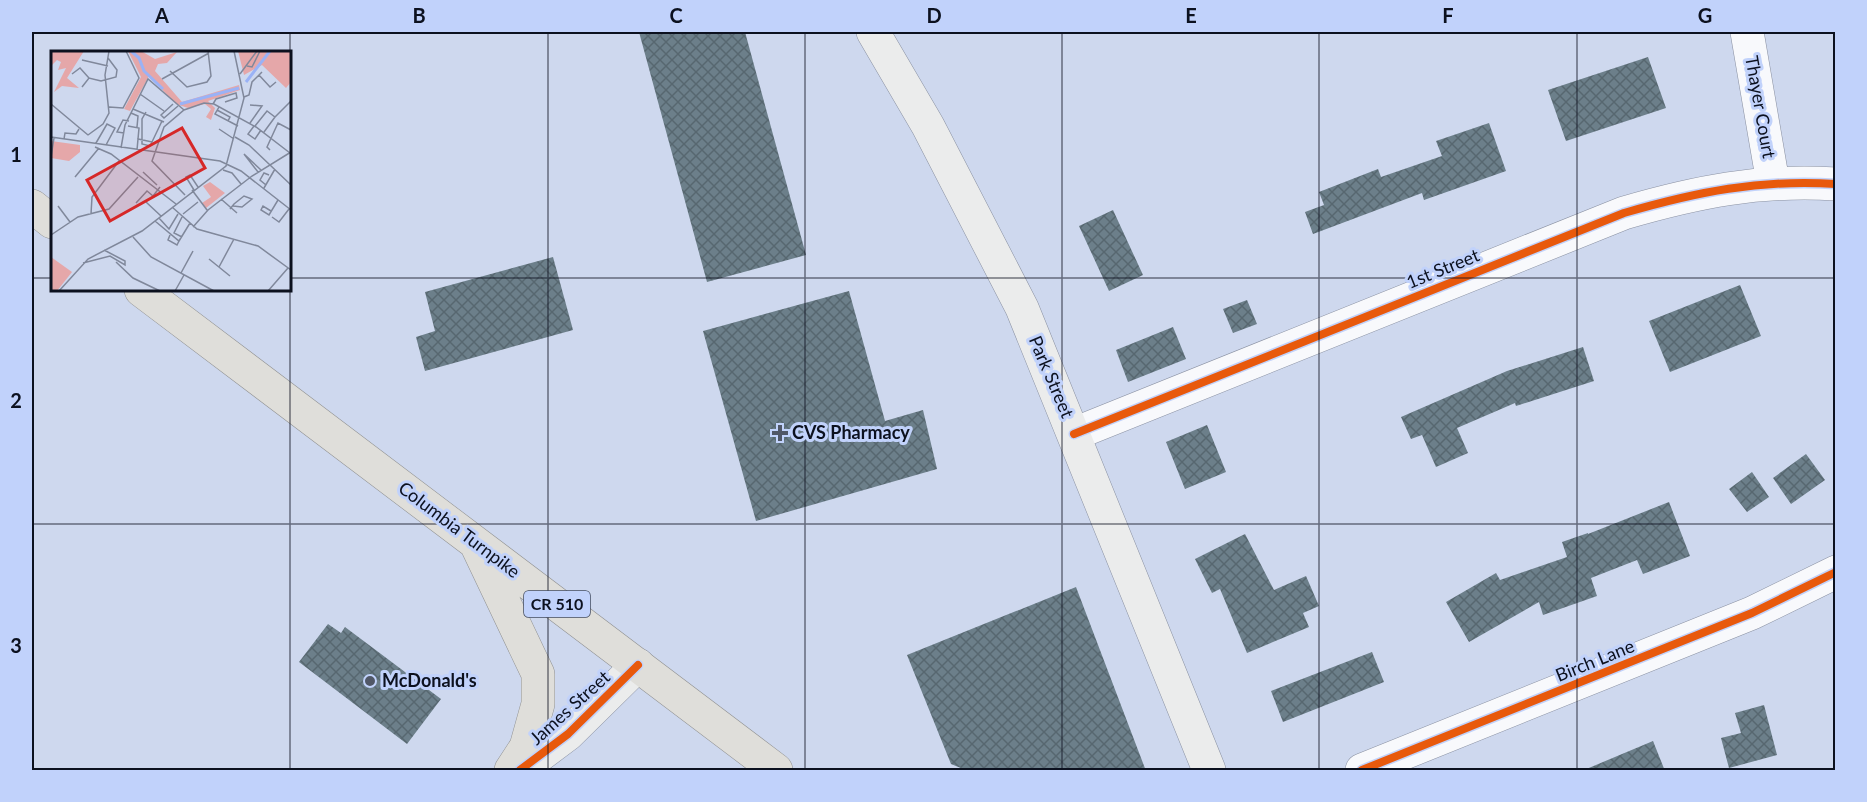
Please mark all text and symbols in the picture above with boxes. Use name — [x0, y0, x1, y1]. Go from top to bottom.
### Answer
text: A — [154, 3, 169, 27]
text: B — [412, 3, 426, 27]
text: C — [669, 3, 683, 27]
text: D — [926, 3, 942, 27]
text: E — [1185, 3, 1197, 27]
text: F — [1442, 3, 1454, 27]
text: G — [1698, 3, 1712, 27]
inset map — [51, 51, 291, 291]
street label: Thayer Court — [1741, 54, 1781, 160]
text: 1 — [10, 142, 22, 166]
street label: 1st Street — [1403, 243, 1483, 293]
street label: Park Street — [1025, 332, 1079, 422]
text: 2 — [10, 388, 22, 412]
place label: CVS Pharmacy — [792, 421, 910, 443]
marker: CVS Pharmacy — [773, 426, 787, 440]
street label: Columbia Turnpike — [394, 476, 525, 582]
road number: CR 510 — [524, 591, 590, 617]
text: 3 — [10, 633, 22, 657]
street label: Birch Lane — [1552, 634, 1637, 686]
street label: James Street — [525, 665, 614, 749]
place label: McDonald's — [382, 669, 477, 691]
marker: McDonald's — [363, 674, 377, 688]

